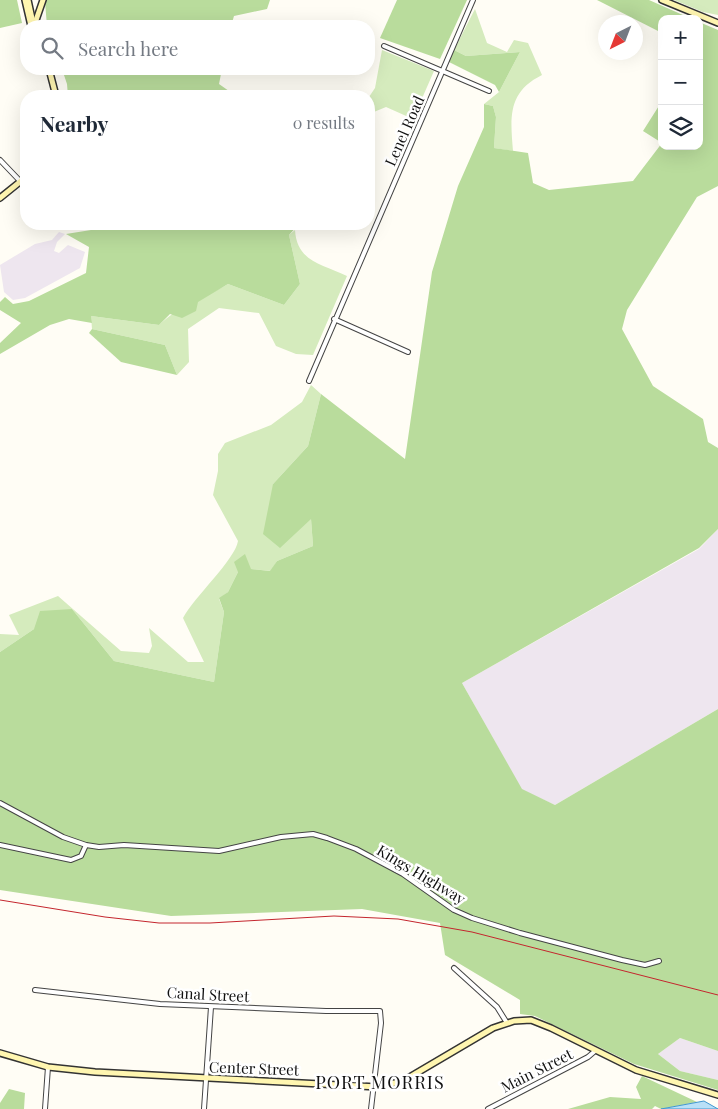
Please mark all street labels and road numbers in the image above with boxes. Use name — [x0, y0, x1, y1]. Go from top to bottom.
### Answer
street label: Lenel Road — [380, 92, 429, 169]
street label: Kings Highway — [373, 840, 470, 909]
street label: Canal Street — [166, 982, 250, 1006]
street label: Main Street — [497, 1043, 576, 1097]
street label: Center Street — [209, 1056, 300, 1080]

